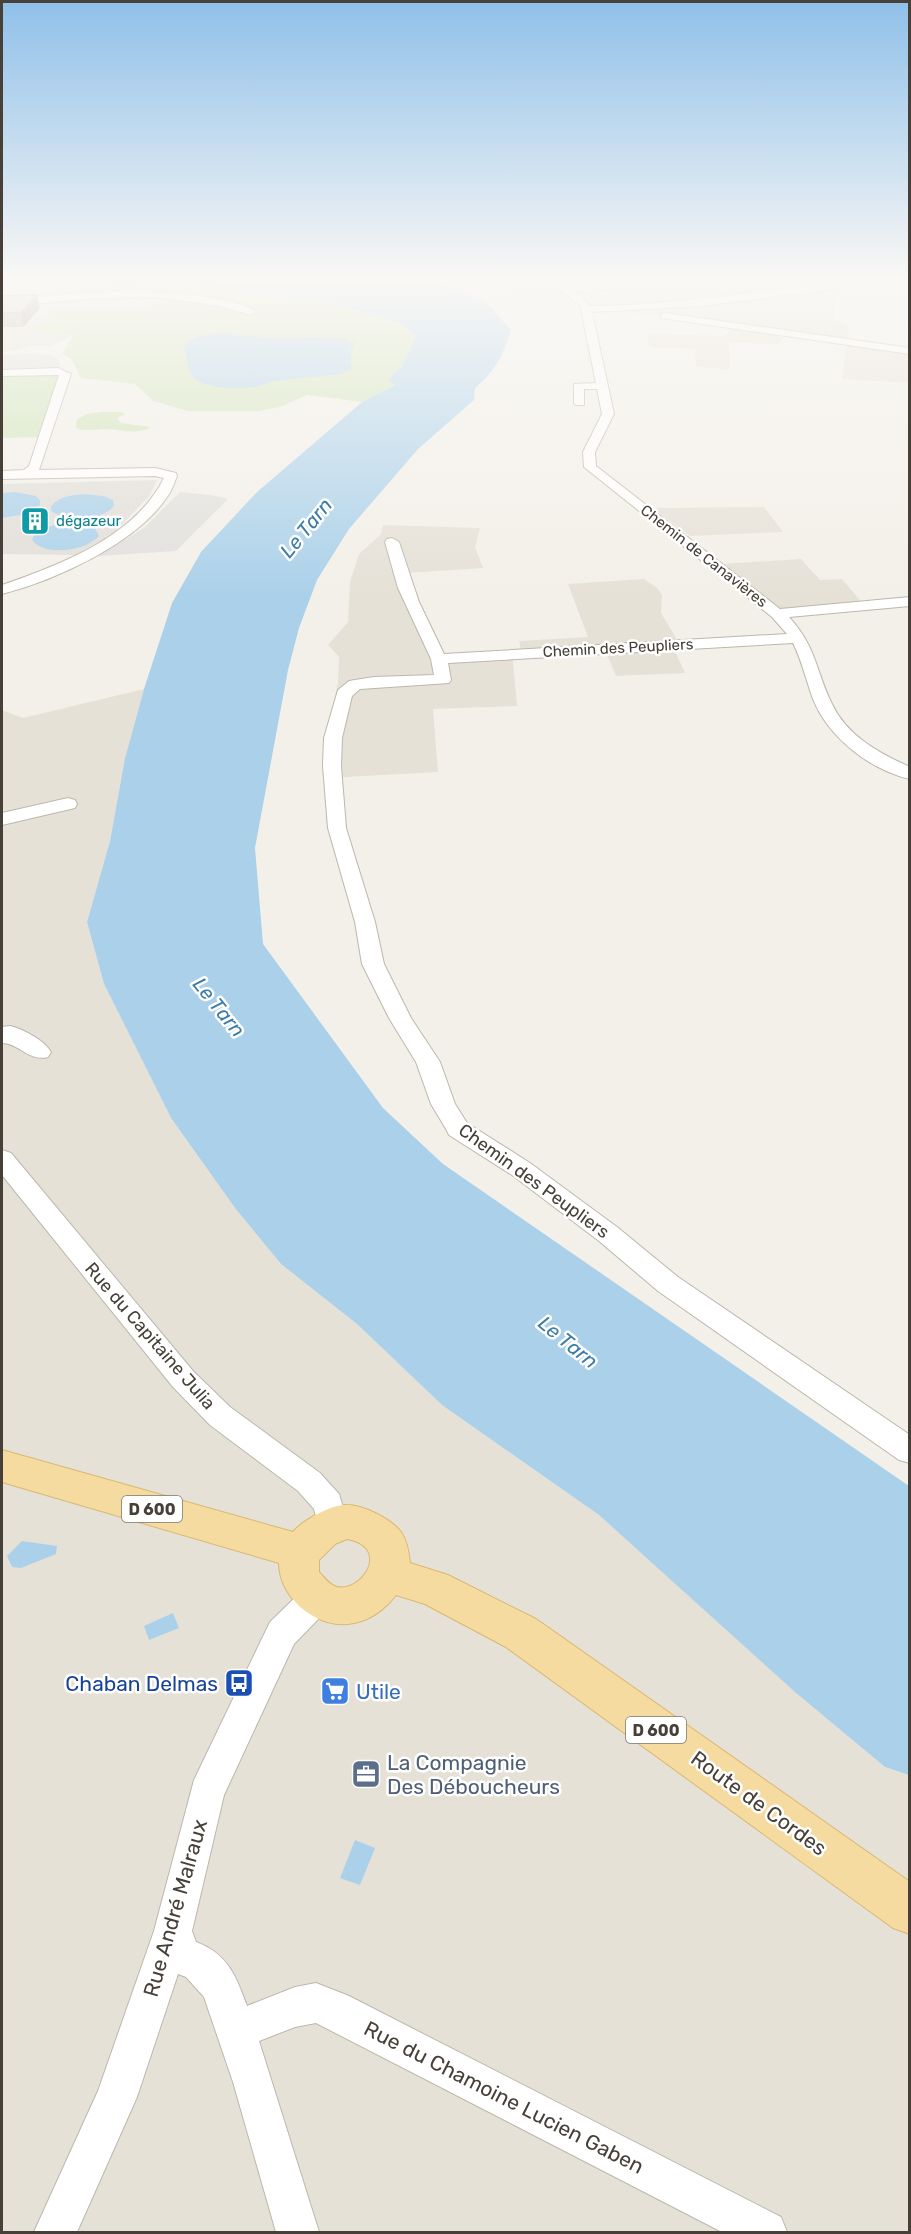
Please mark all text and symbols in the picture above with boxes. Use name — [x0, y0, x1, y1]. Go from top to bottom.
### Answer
water label: Le Tarn — [275, 493, 337, 563]
street label: Chemin de Canavières — [637, 501, 771, 611]
building icon: dégazeur — [19, 505, 51, 537]
place label: dégazeur — [56, 512, 122, 530]
street label: Chemin des Peupliers — [542, 635, 694, 661]
water label: Le Tarn — [188, 972, 250, 1042]
street label: Chemin des Peupliers — [454, 1119, 614, 1243]
street label: Rue du Capitaine Julia — [80, 1258, 220, 1414]
water label: Le Tarn — [533, 1311, 603, 1373]
road number: D 600 — [122, 1496, 182, 1522]
bus stop icon: Chaban Delmas — [223, 1667, 255, 1699]
place label: Chaban Delmas — [65, 1671, 218, 1696]
supermarket icon: Utile — [319, 1675, 351, 1707]
place label: Utile — [356, 1679, 401, 1704]
road number: D 600 — [626, 1717, 686, 1743]
street label: Route de Cordes — [686, 1745, 832, 1861]
place label: La Compagnie Des Déboucheurs — [387, 1750, 560, 1799]
office icon: La Compagnie Des Déboucheurs — [350, 1758, 382, 1790]
street label: Rue André Malraux — [138, 1816, 212, 2000]
street label: Rue du Chamoine Lucien Gaben — [360, 2015, 648, 2179]

